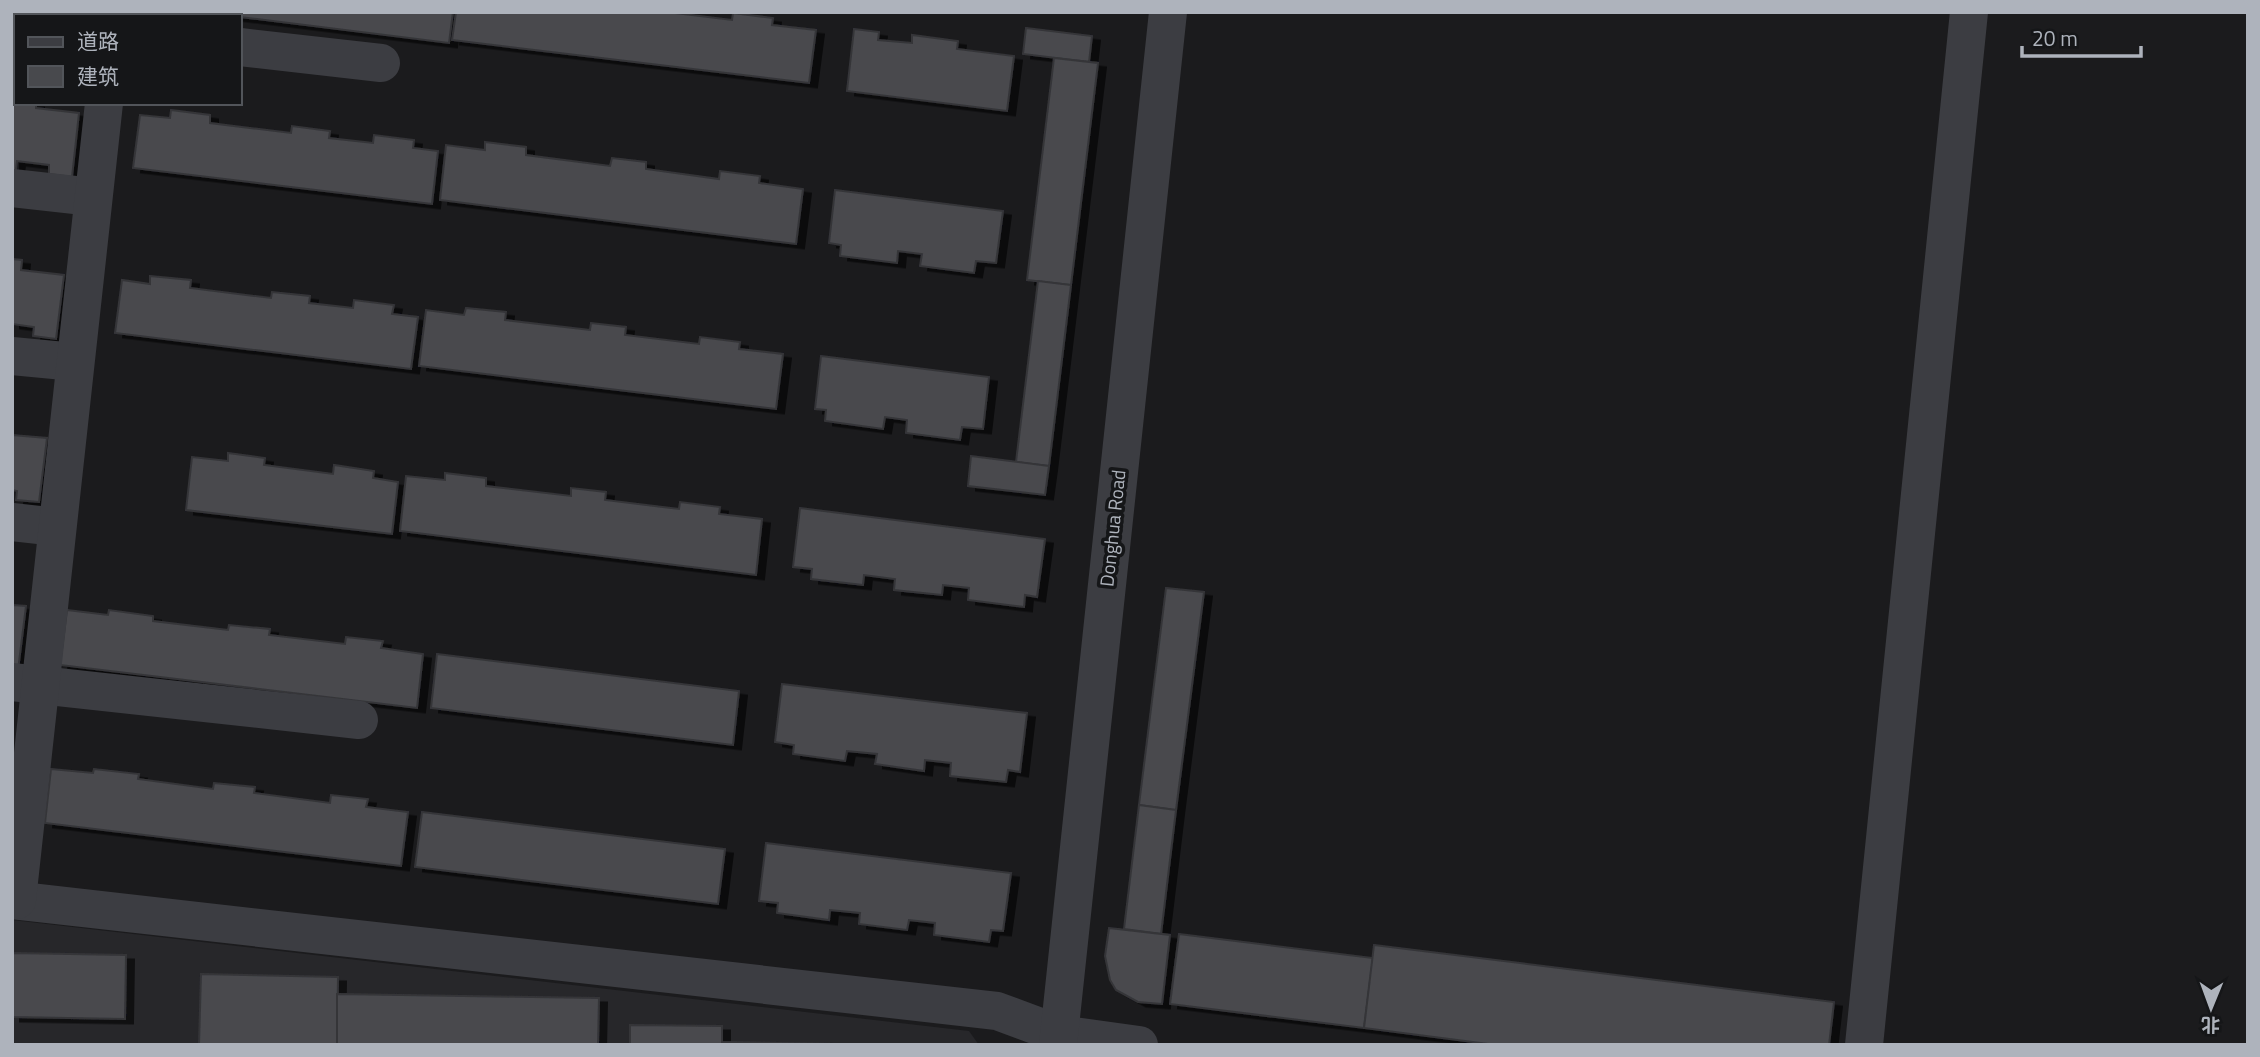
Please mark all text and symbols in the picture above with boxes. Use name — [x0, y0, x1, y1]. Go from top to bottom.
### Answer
legend — [14, 14, 242, 105]
scale bar — [2022, 14, 2141, 58]
text: 20 m — [2032, 22, 2078, 54]
text: 道路 — [77, 25, 119, 57]
text: 建筑 — [77, 60, 119, 92]
street label: Donghua Road — [1091, 468, 1133, 588]
north arrow — [2176, 973, 2246, 1043]
text: 北 — [2201, 1011, 2220, 1040]

